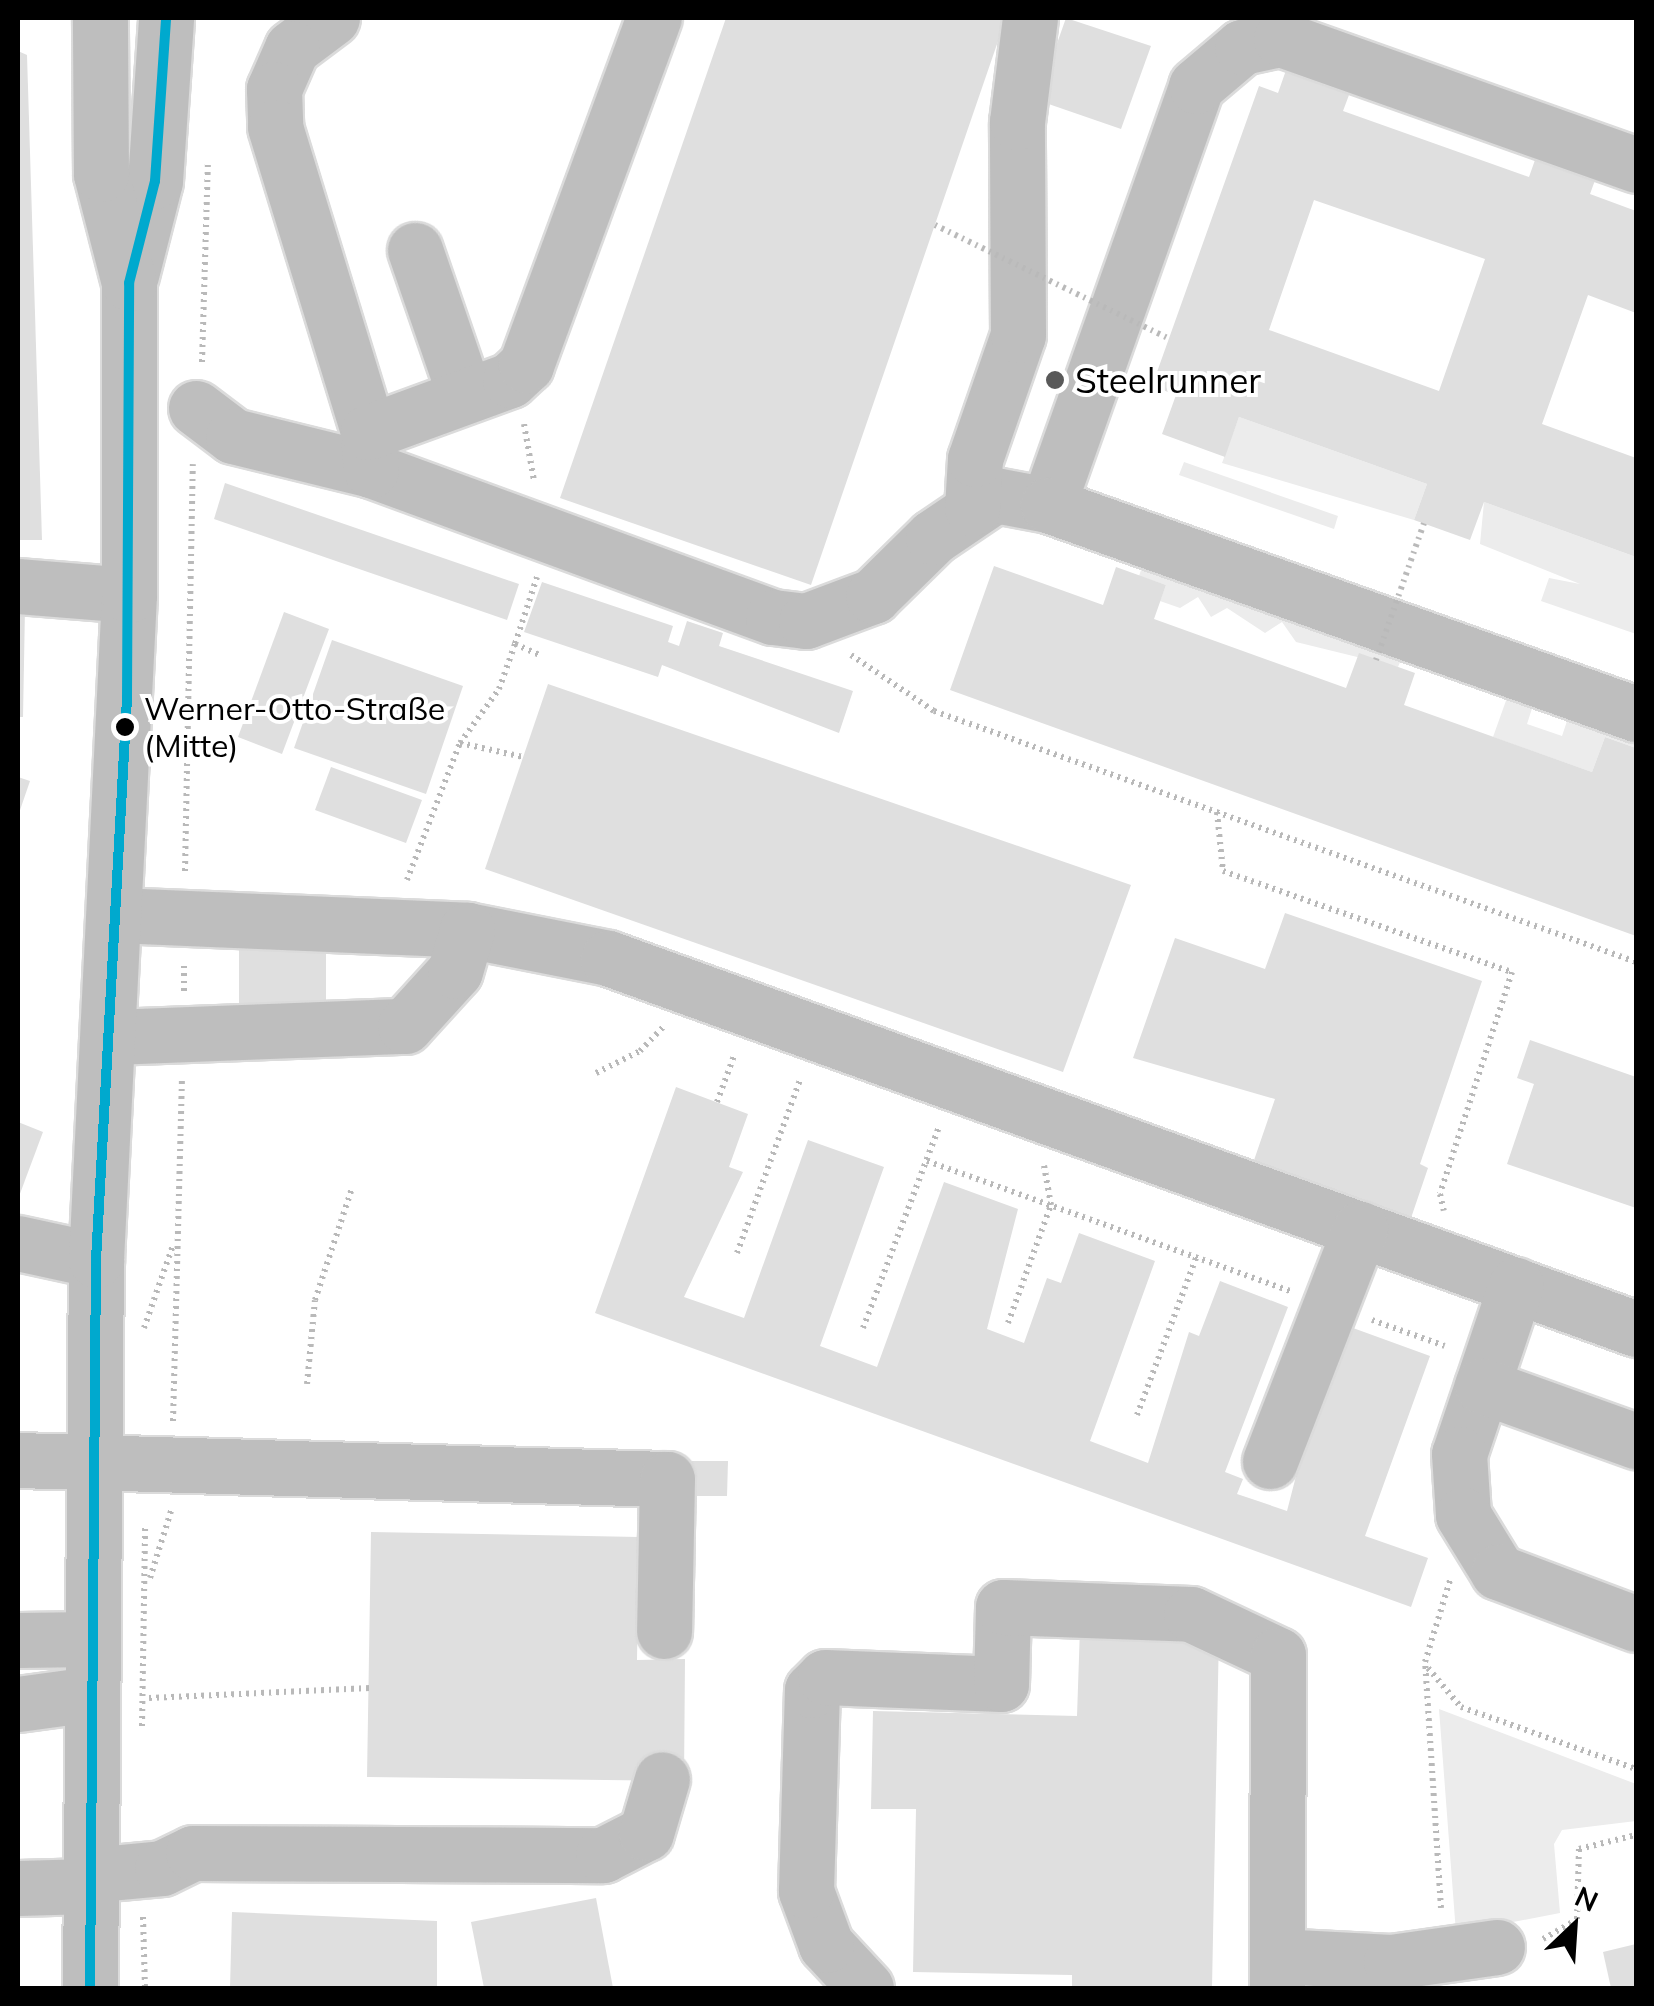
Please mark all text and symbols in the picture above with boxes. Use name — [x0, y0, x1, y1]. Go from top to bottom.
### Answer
place label: Steelrunner — [1075, 359, 1261, 401]
marker: Steelrunner — [1044, 369, 1066, 391]
place label: Werner-Otto-Straße (Mitte) — [144, 690, 445, 765]
marker: Werner-Otto-Straße (Mitte) — [115, 717, 135, 737]
north arrow — [1524, 1876, 1624, 1976]
text: N — [1570, 1878, 1604, 1919]

